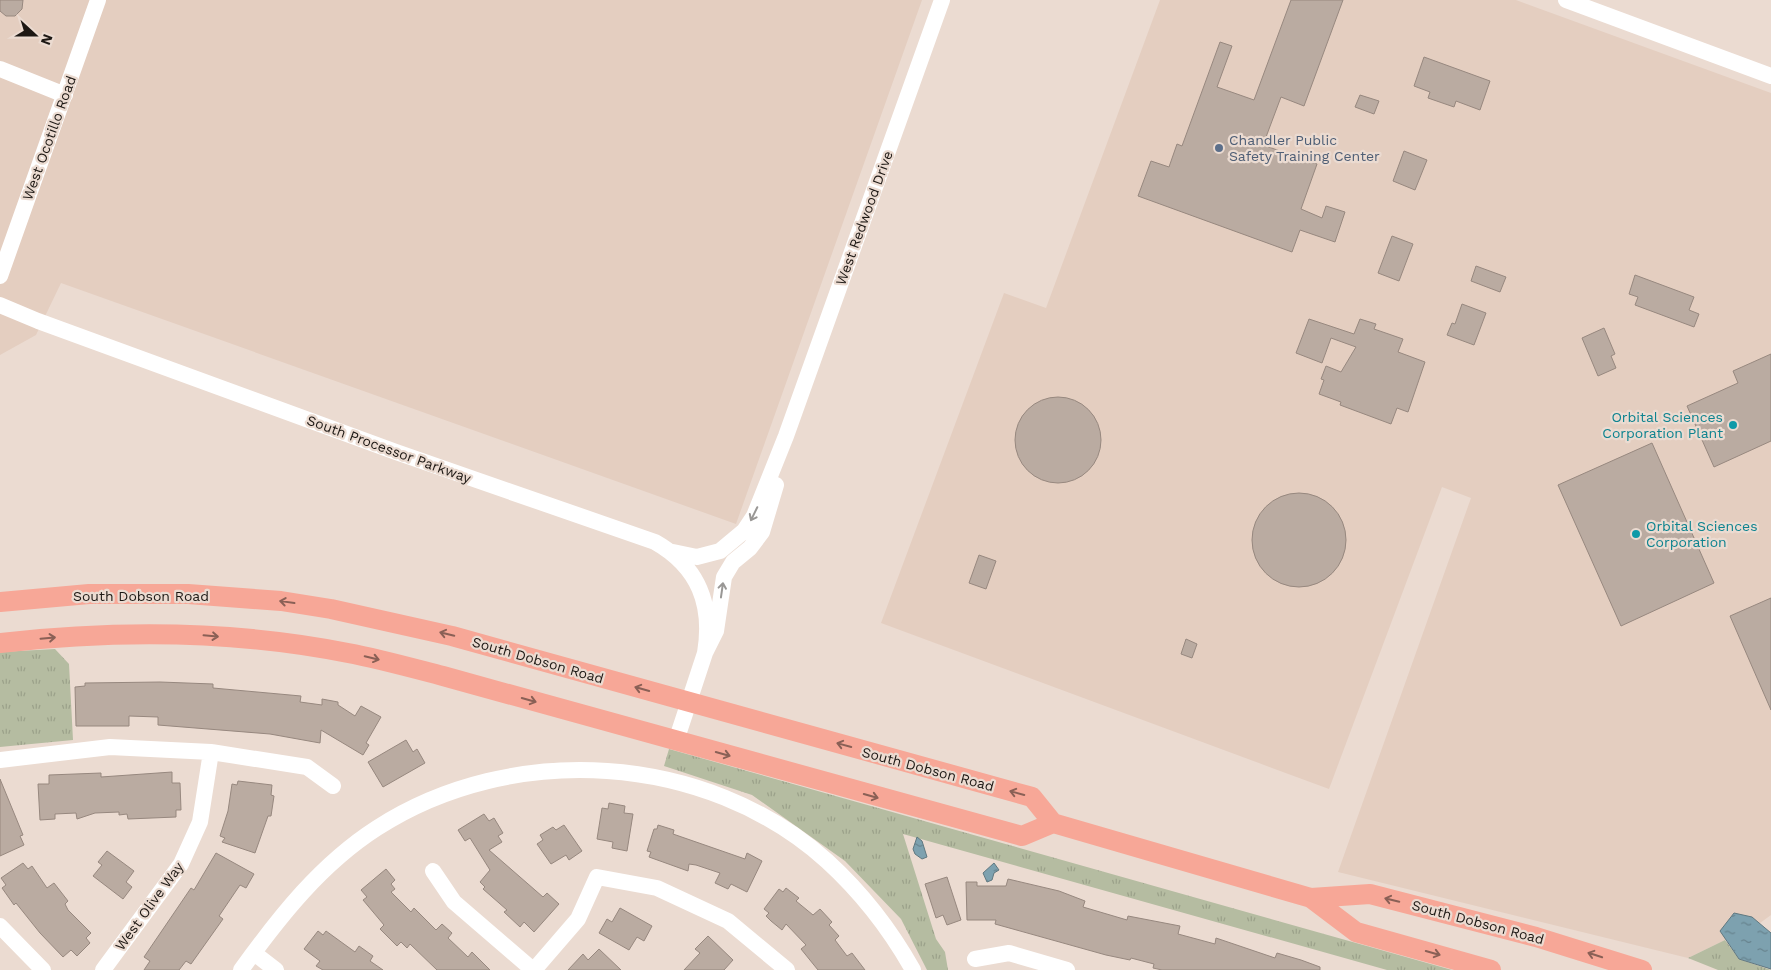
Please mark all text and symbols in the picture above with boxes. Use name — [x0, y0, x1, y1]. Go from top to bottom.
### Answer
north arrow — [10, 10, 60, 60]
text: N — [38, 32, 56, 47]
street label: West Ocotillo Road — [19, 74, 79, 202]
place label: Chandler Public Safety Training Center — [1229, 132, 1380, 164]
marker: Chandler Public Safety Training Center — [1213, 142, 1225, 154]
street label: West Redwood Drive — [832, 149, 896, 287]
place label: Orbital Sciences Corporation Plant — [1602, 409, 1723, 441]
street label: South Processor Parkway — [305, 412, 474, 486]
marker: Orbital Sciences Corporation Plant — [1727, 419, 1739, 431]
one-way arrow — [749, 506, 759, 521]
place label: Orbital Sciences Corporation — [1646, 518, 1758, 550]
marker: Orbital Sciences Corporation — [1630, 528, 1642, 540]
one-way arrow — [717, 583, 727, 599]
street label: South Dobson Road — [73, 588, 209, 604]
one-way arrow — [280, 597, 296, 607]
one-way arrow — [439, 629, 455, 638]
one-way arrow — [202, 631, 218, 641]
one-way arrow — [40, 633, 56, 642]
street label: South Dobson Road — [470, 634, 606, 686]
one-way arrow — [363, 654, 379, 664]
one-way arrow — [635, 684, 651, 694]
one-way arrow — [520, 696, 536, 705]
one-way arrow — [836, 740, 852, 750]
street label: South Dobson Road — [860, 744, 996, 794]
one-way arrow — [715, 750, 731, 760]
one-way arrow — [1010, 788, 1026, 798]
one-way arrow — [862, 791, 878, 801]
street label: West Olive Way — [112, 858, 187, 953]
one-way arrow — [1384, 894, 1400, 904]
street label: South Dobson Road — [1410, 897, 1546, 947]
one-way arrow — [1424, 949, 1440, 959]
one-way arrow — [1588, 949, 1604, 959]

